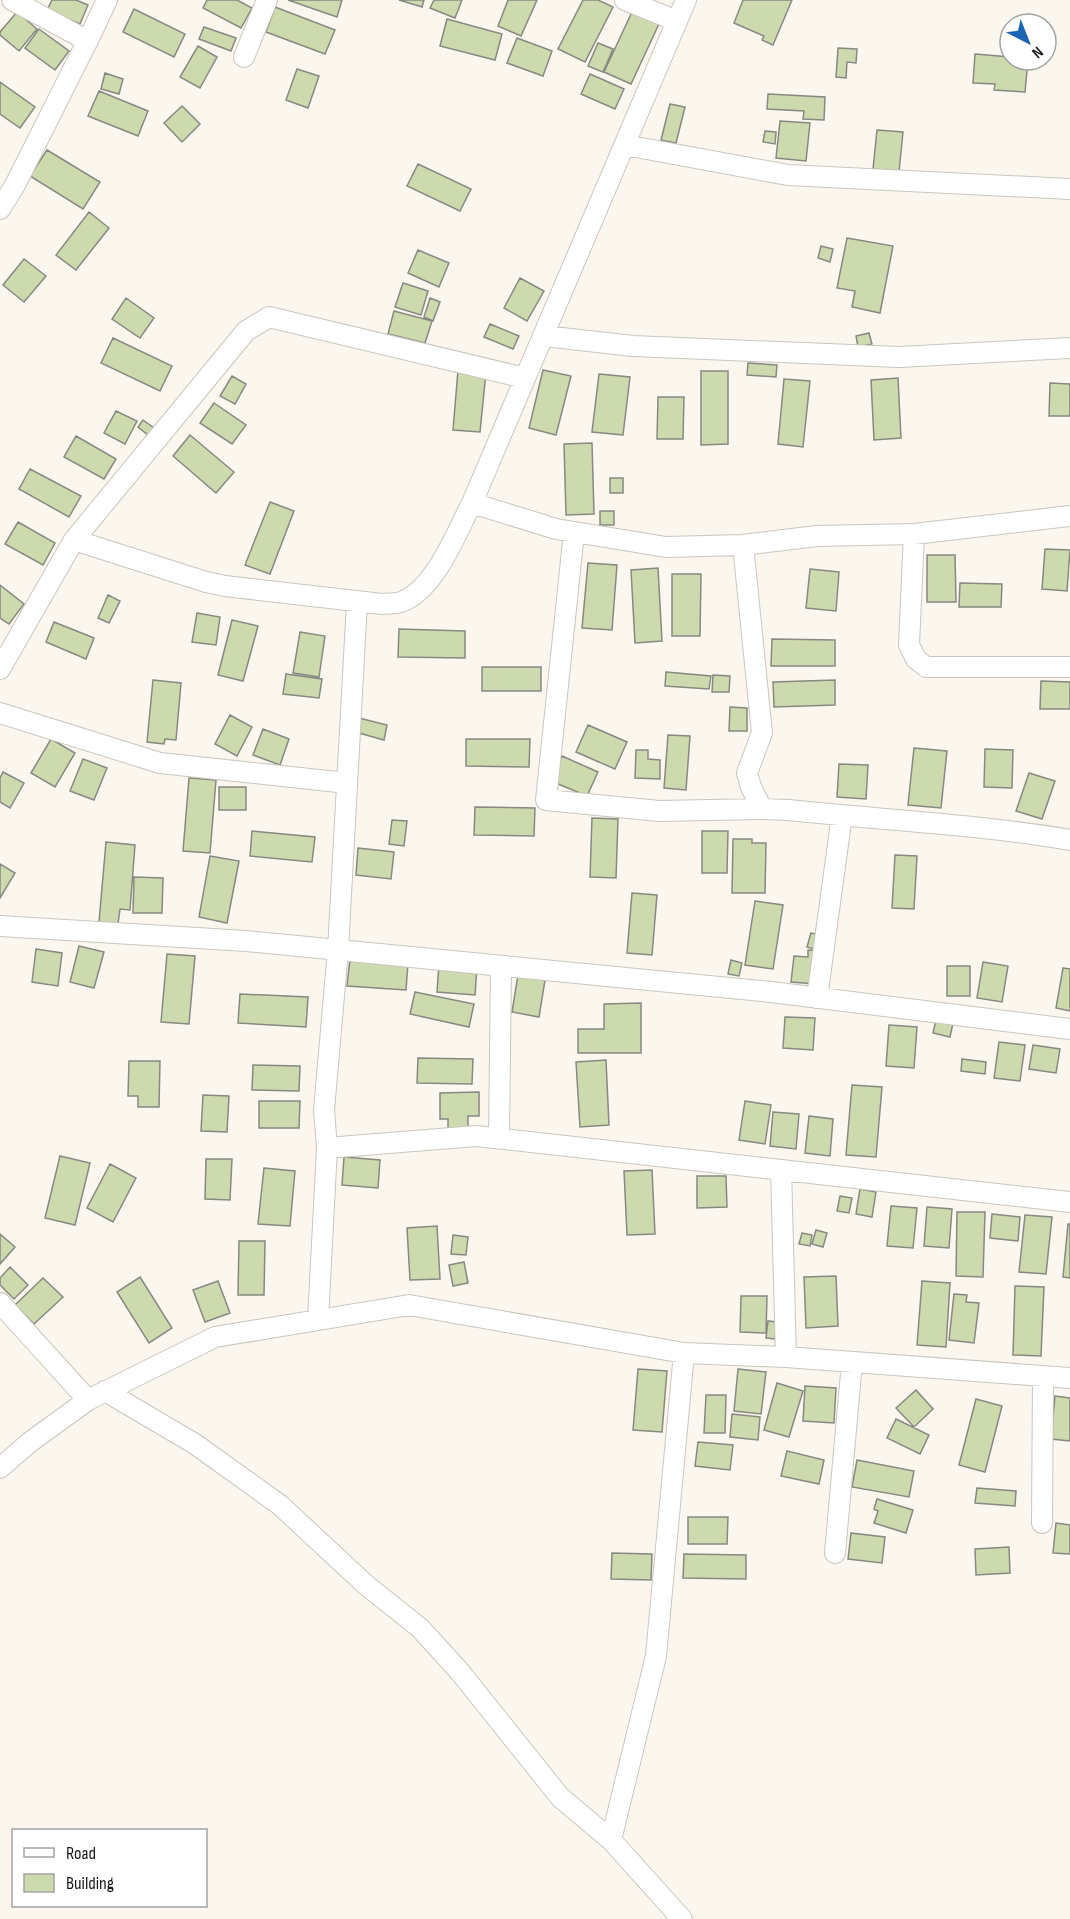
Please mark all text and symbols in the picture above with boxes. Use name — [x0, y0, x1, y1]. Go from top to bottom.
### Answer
north arrow — [998, 12, 1058, 72]
text: N — [1028, 42, 1047, 62]
legend — [12, 1829, 207, 1907]
text: Road — [66, 1843, 96, 1864]
text: Building — [66, 1873, 114, 1894]

